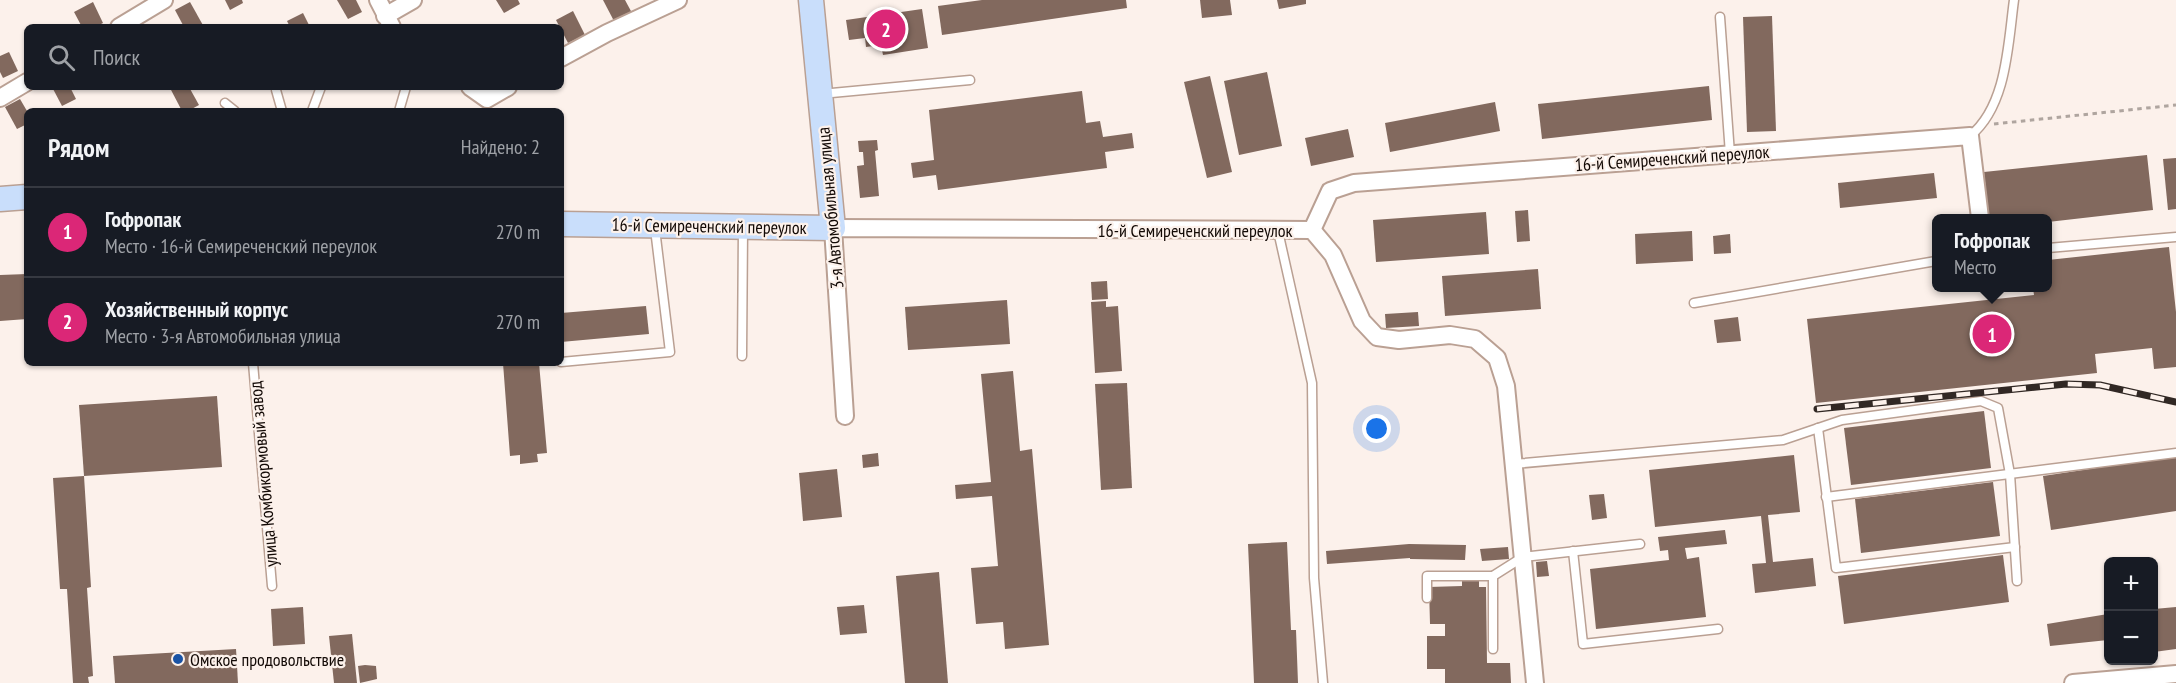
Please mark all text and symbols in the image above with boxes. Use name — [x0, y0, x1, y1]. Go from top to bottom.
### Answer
pin: 2 — [866, 6, 906, 51]
search box — [24, 24, 564, 90]
icon: search — [45, 41, 78, 74]
text: Поиск — [93, 43, 140, 71]
street label: 3-я Автомобильная улица — [811, 126, 849, 290]
text: Рядом — [48, 131, 109, 164]
text: Найдено: 2 — [461, 134, 540, 160]
street label: 16-й Семиреченский переулок — [1574, 140, 1770, 176]
text: Гофропак — [105, 205, 181, 233]
street label: 16-й Семиреченский переулок — [611, 213, 807, 239]
popup — [1932, 214, 2052, 292]
text: 1 — [63, 219, 72, 245]
text: 270 m — [496, 219, 540, 245]
street label: 16-й Семиреченский переулок — [1097, 219, 1293, 242]
text: Гофропак — [1954, 226, 2030, 254]
text: Место · 16-й Семиреченский переулок — [105, 233, 377, 259]
text: Место — [1954, 254, 1996, 280]
text: Хозяйственный корпус — [105, 295, 288, 323]
text: 2 — [63, 309, 72, 335]
text: 270 m — [496, 309, 540, 335]
pin: 1 — [1972, 312, 2012, 356]
text: Место · 3-я Автомобильная улица — [105, 323, 341, 349]
street label: улица Комбикормовый завод — [243, 380, 283, 568]
your location — [1362, 414, 1391, 443]
map controls — [2104, 557, 2158, 665]
button: + — [2104, 557, 2158, 611]
button: − — [2104, 611, 2158, 665]
place label: Омское продовольствие — [190, 648, 344, 671]
marker: Омское продовольствие — [171, 652, 185, 666]

